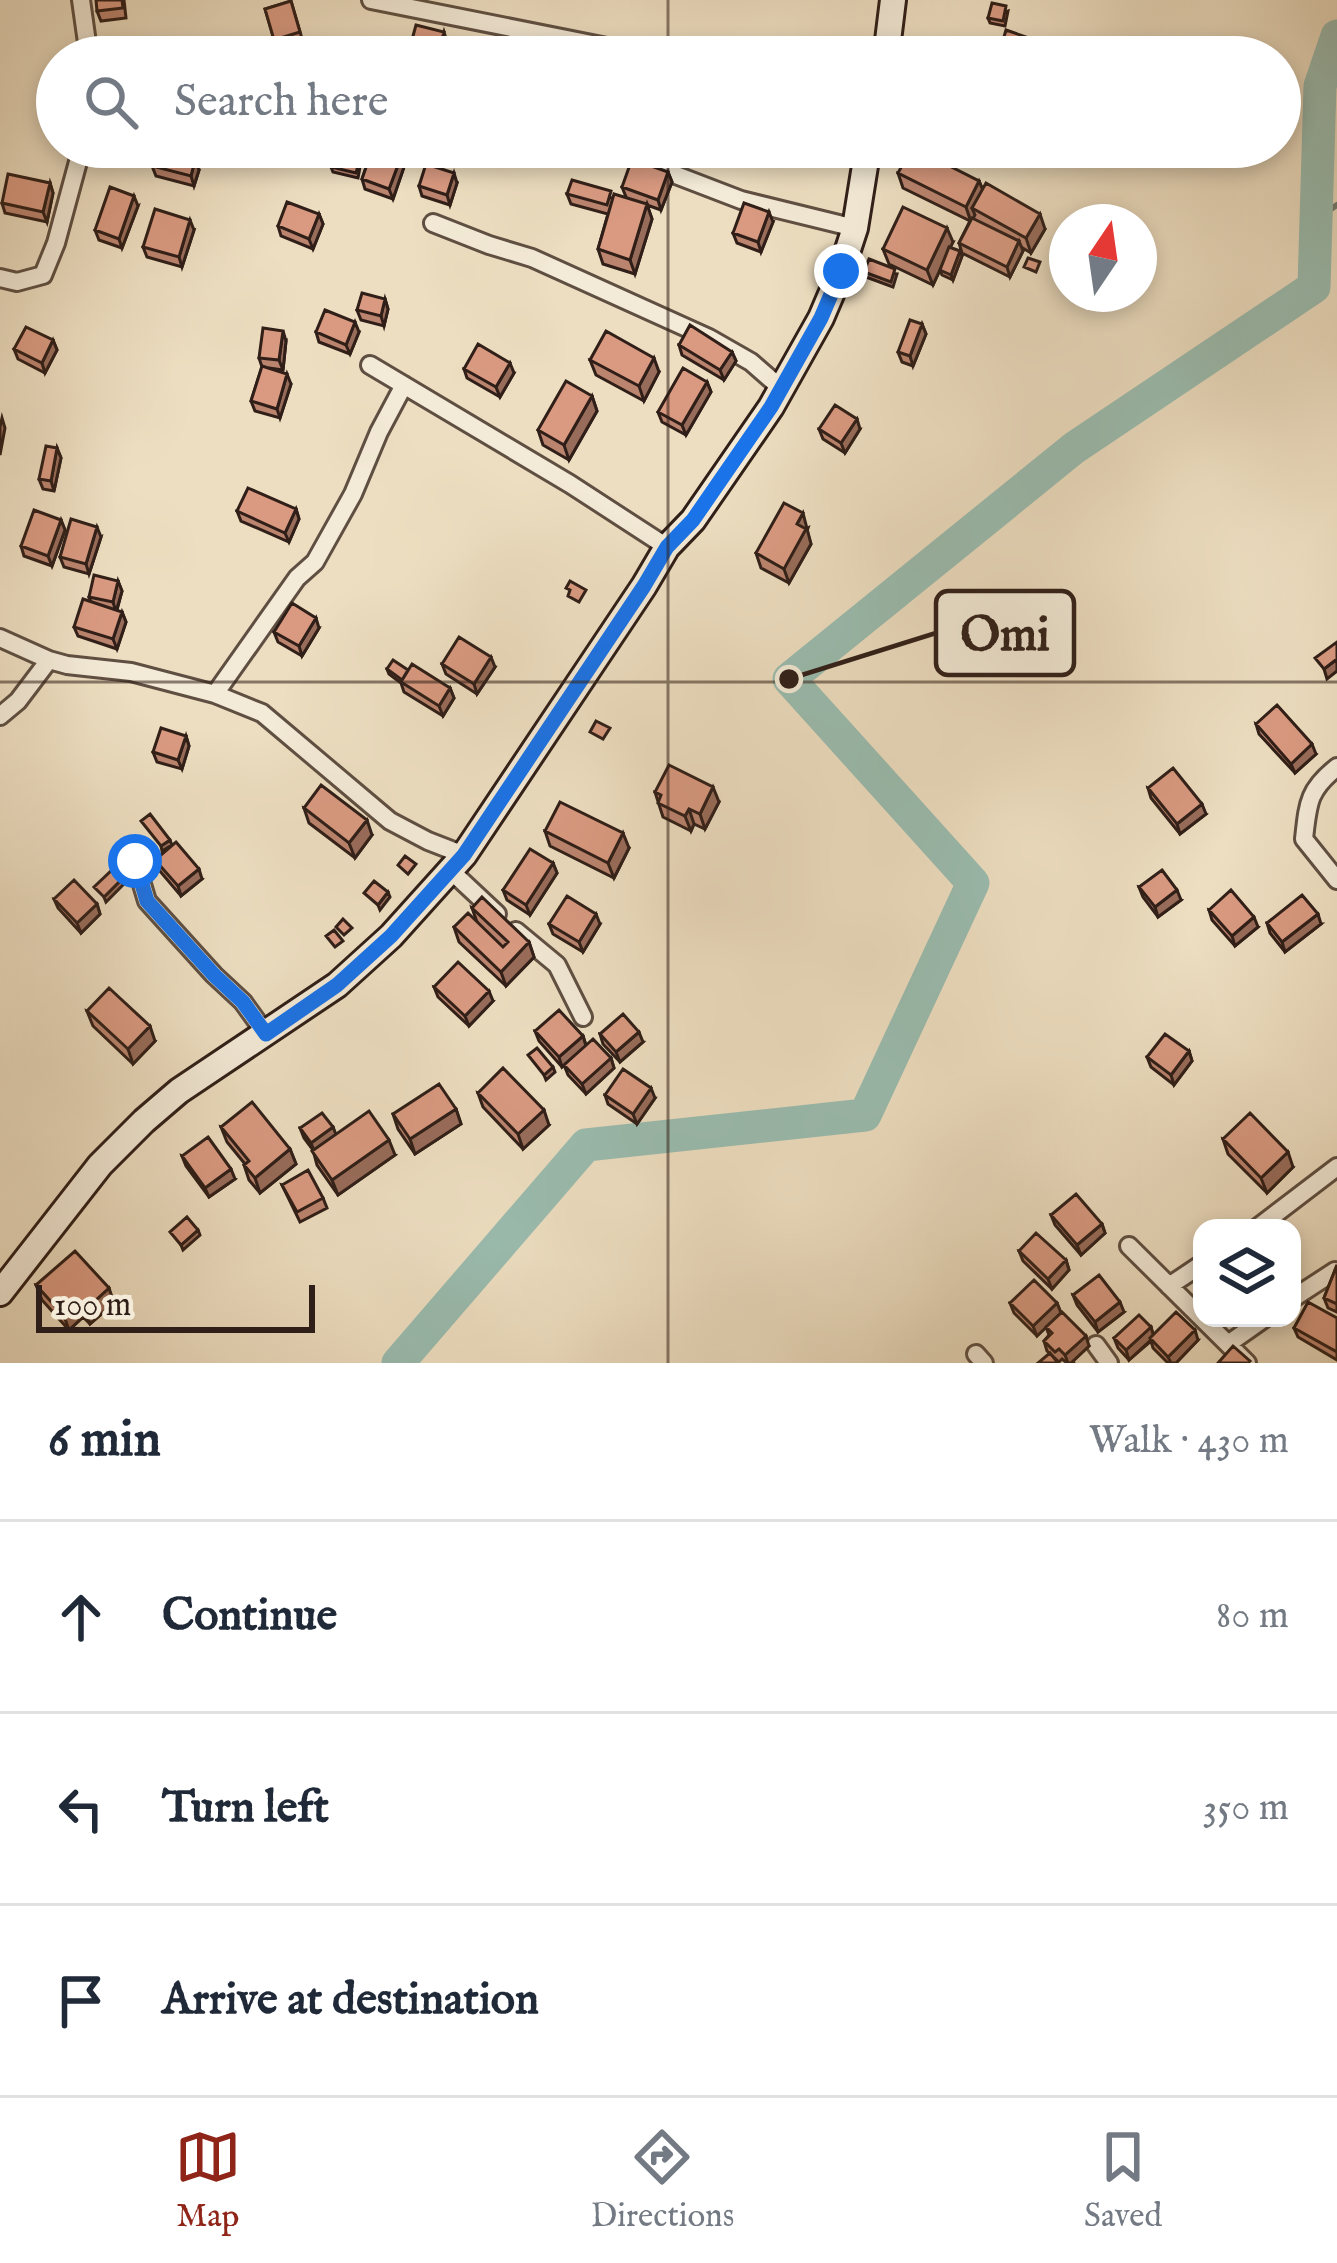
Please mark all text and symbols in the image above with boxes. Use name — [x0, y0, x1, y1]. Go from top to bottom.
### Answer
search box — [36, 36, 1301, 168]
icon: search — [78, 69, 144, 135]
text: Search here — [174, 74, 388, 131]
north arrow — [1049, 204, 1157, 312]
route end — [814, 244, 868, 298]
callout: Omi — [936, 591, 1074, 675]
text: Omi — [960, 607, 1050, 667]
route start — [108, 834, 162, 888]
map controls — [1193, 1219, 1301, 1327]
button: layers — [1193, 1219, 1301, 1327]
scale bar — [36, 1279, 315, 1332]
text: 100 m — [54, 1285, 131, 1327]
text: 6 min — [48, 1409, 161, 1474]
text: Walk · 430 m — [1089, 1417, 1289, 1466]
icon: ahead — [48, 1584, 114, 1650]
text: Continue — [162, 1588, 337, 1645]
text: 80 m — [1216, 1592, 1289, 1641]
icon: left — [48, 1776, 114, 1842]
text: Turn left — [162, 1780, 329, 1837]
text: 350 m — [1203, 1784, 1289, 1833]
icon: arrive — [48, 1968, 114, 2034]
text: Arrive at destination — [162, 1972, 539, 2029]
tab: Map — [175, 2124, 241, 2238]
tab: Directions — [591, 2124, 734, 2238]
tab: Saved — [1084, 2124, 1162, 2238]

